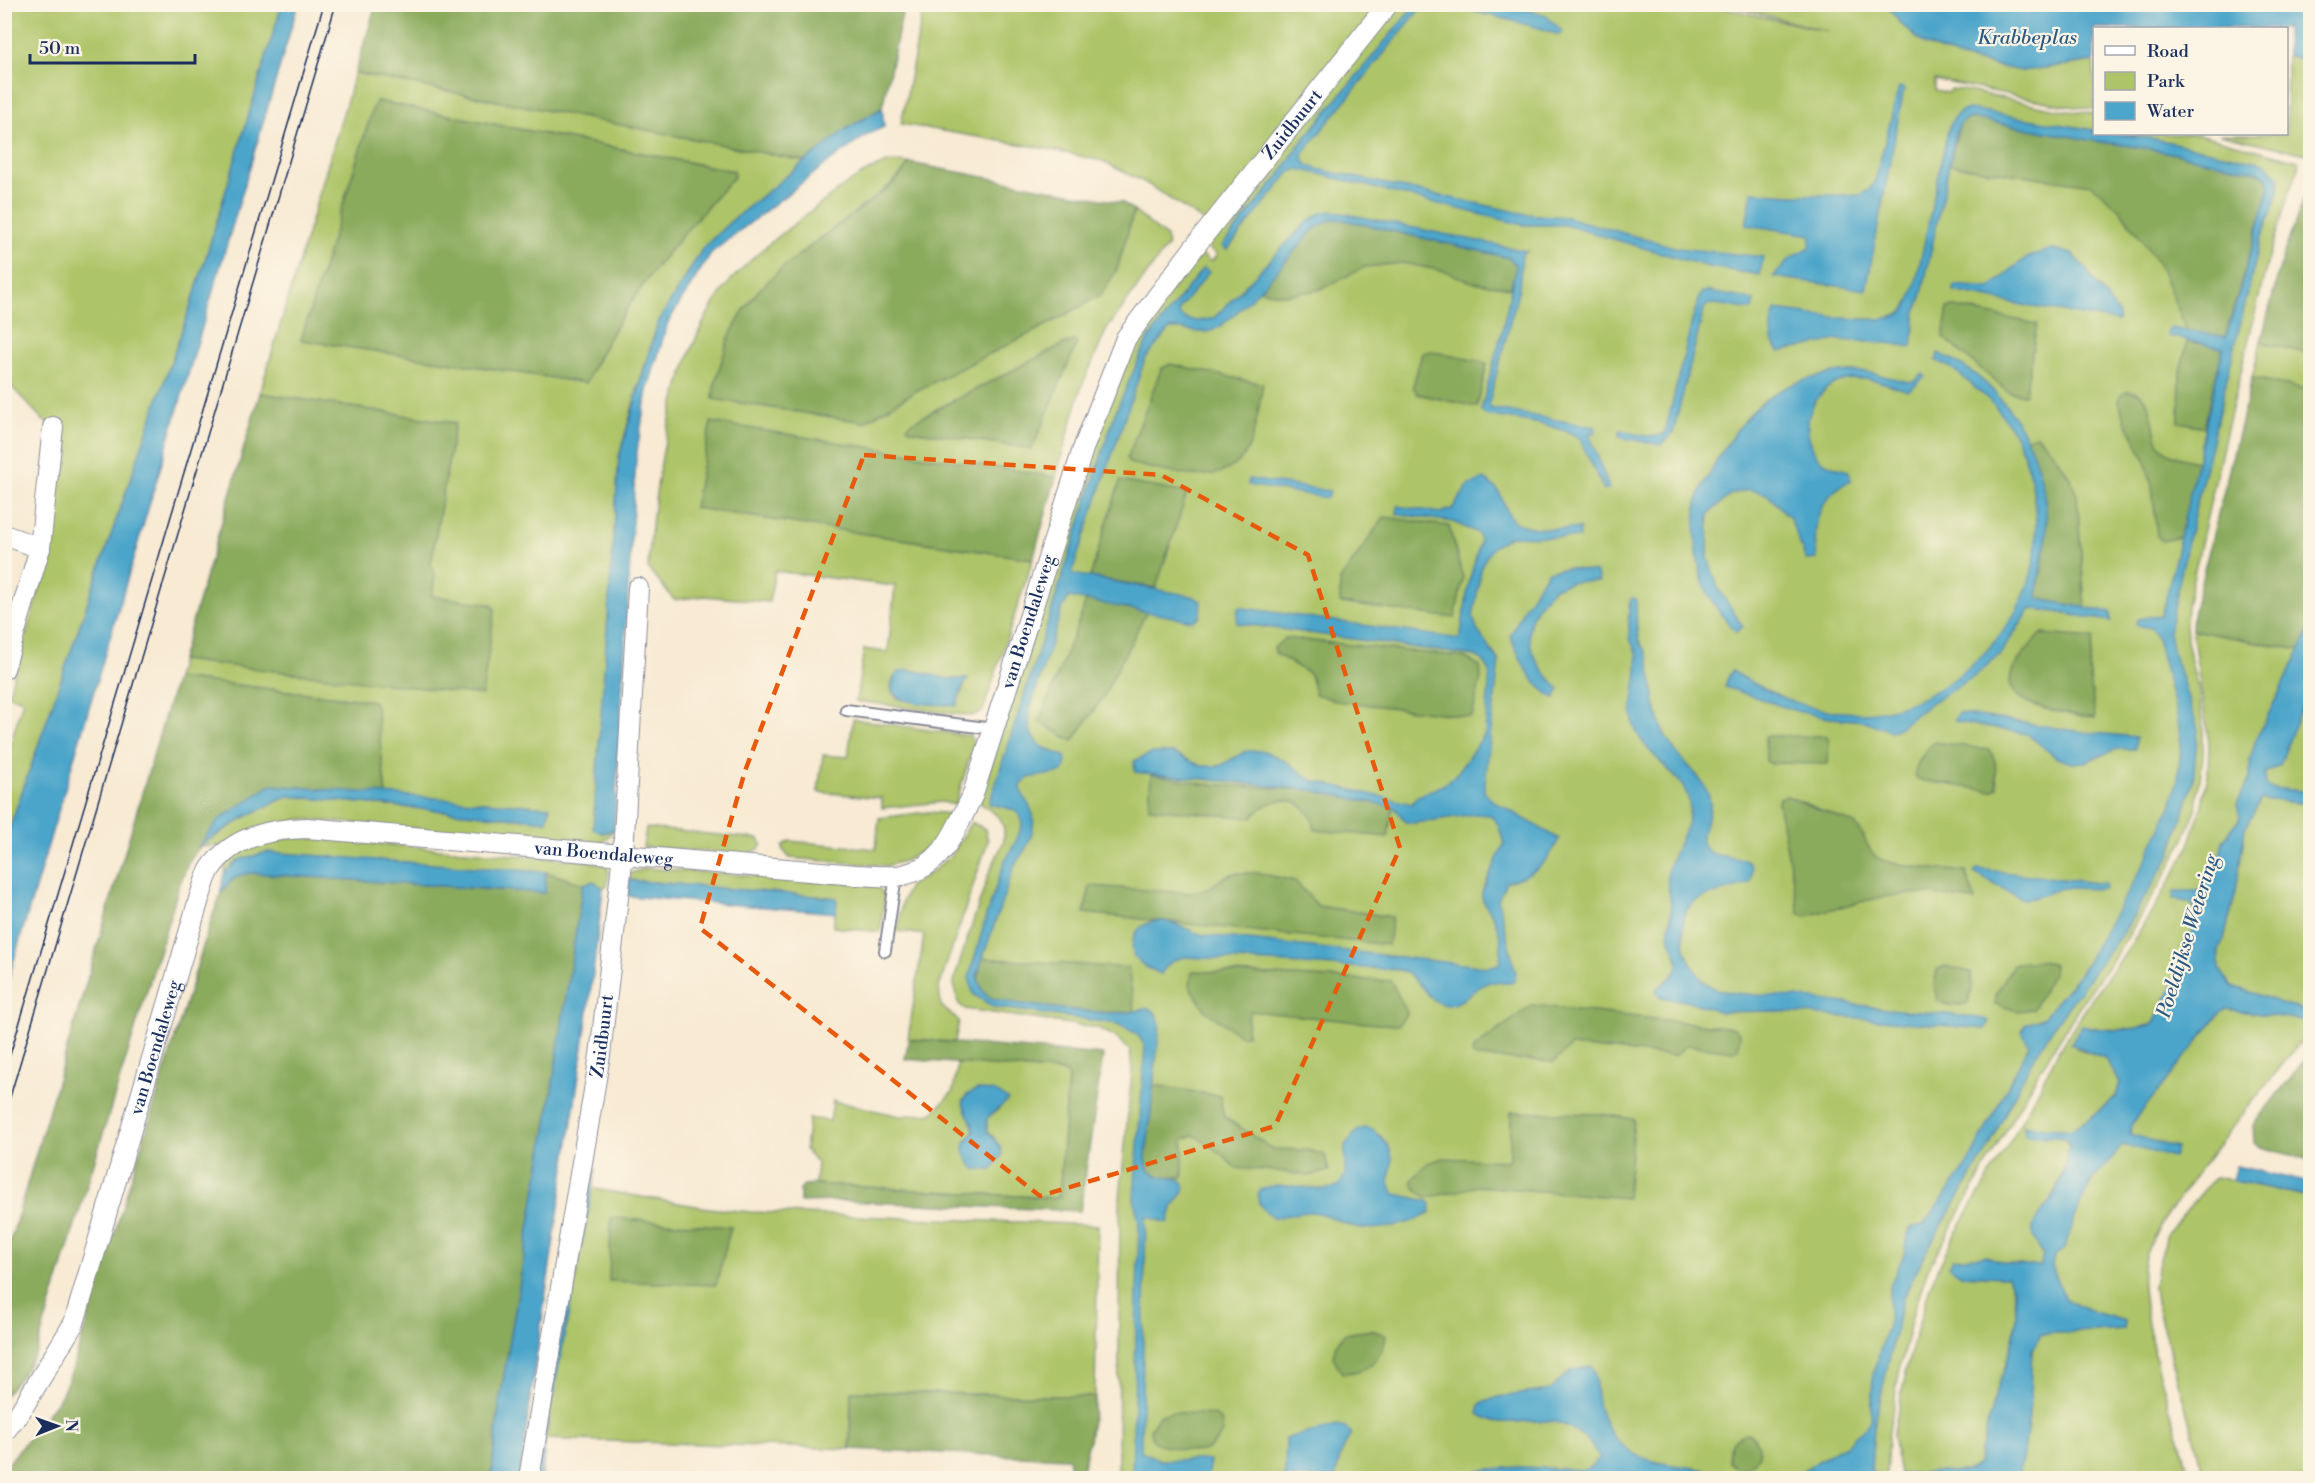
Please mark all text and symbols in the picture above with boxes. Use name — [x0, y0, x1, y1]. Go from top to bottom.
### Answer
water label: Krabbeplas — [1977, 26, 2078, 51]
scale bar — [30, 27, 195, 65]
legend — [2093, 27, 2288, 135]
text: 50 m — [39, 37, 81, 60]
text: Road — [2147, 40, 2190, 63]
text: Park — [2147, 70, 2186, 93]
street label: Zuidbuurt — [1258, 84, 1328, 164]
text: Water — [2146, 100, 2195, 123]
street label: van Boendaleweg — [996, 551, 1061, 693]
street label: van Boendaleweg — [532, 836, 675, 871]
water label: Poeldijkse Wetering — [2151, 850, 2226, 1022]
street label: van Boendaleweg — [125, 977, 187, 1119]
street label: Zuidbuurt — [585, 993, 619, 1079]
north arrow — [27, 1396, 87, 1456]
text: N — [61, 1419, 81, 1433]

